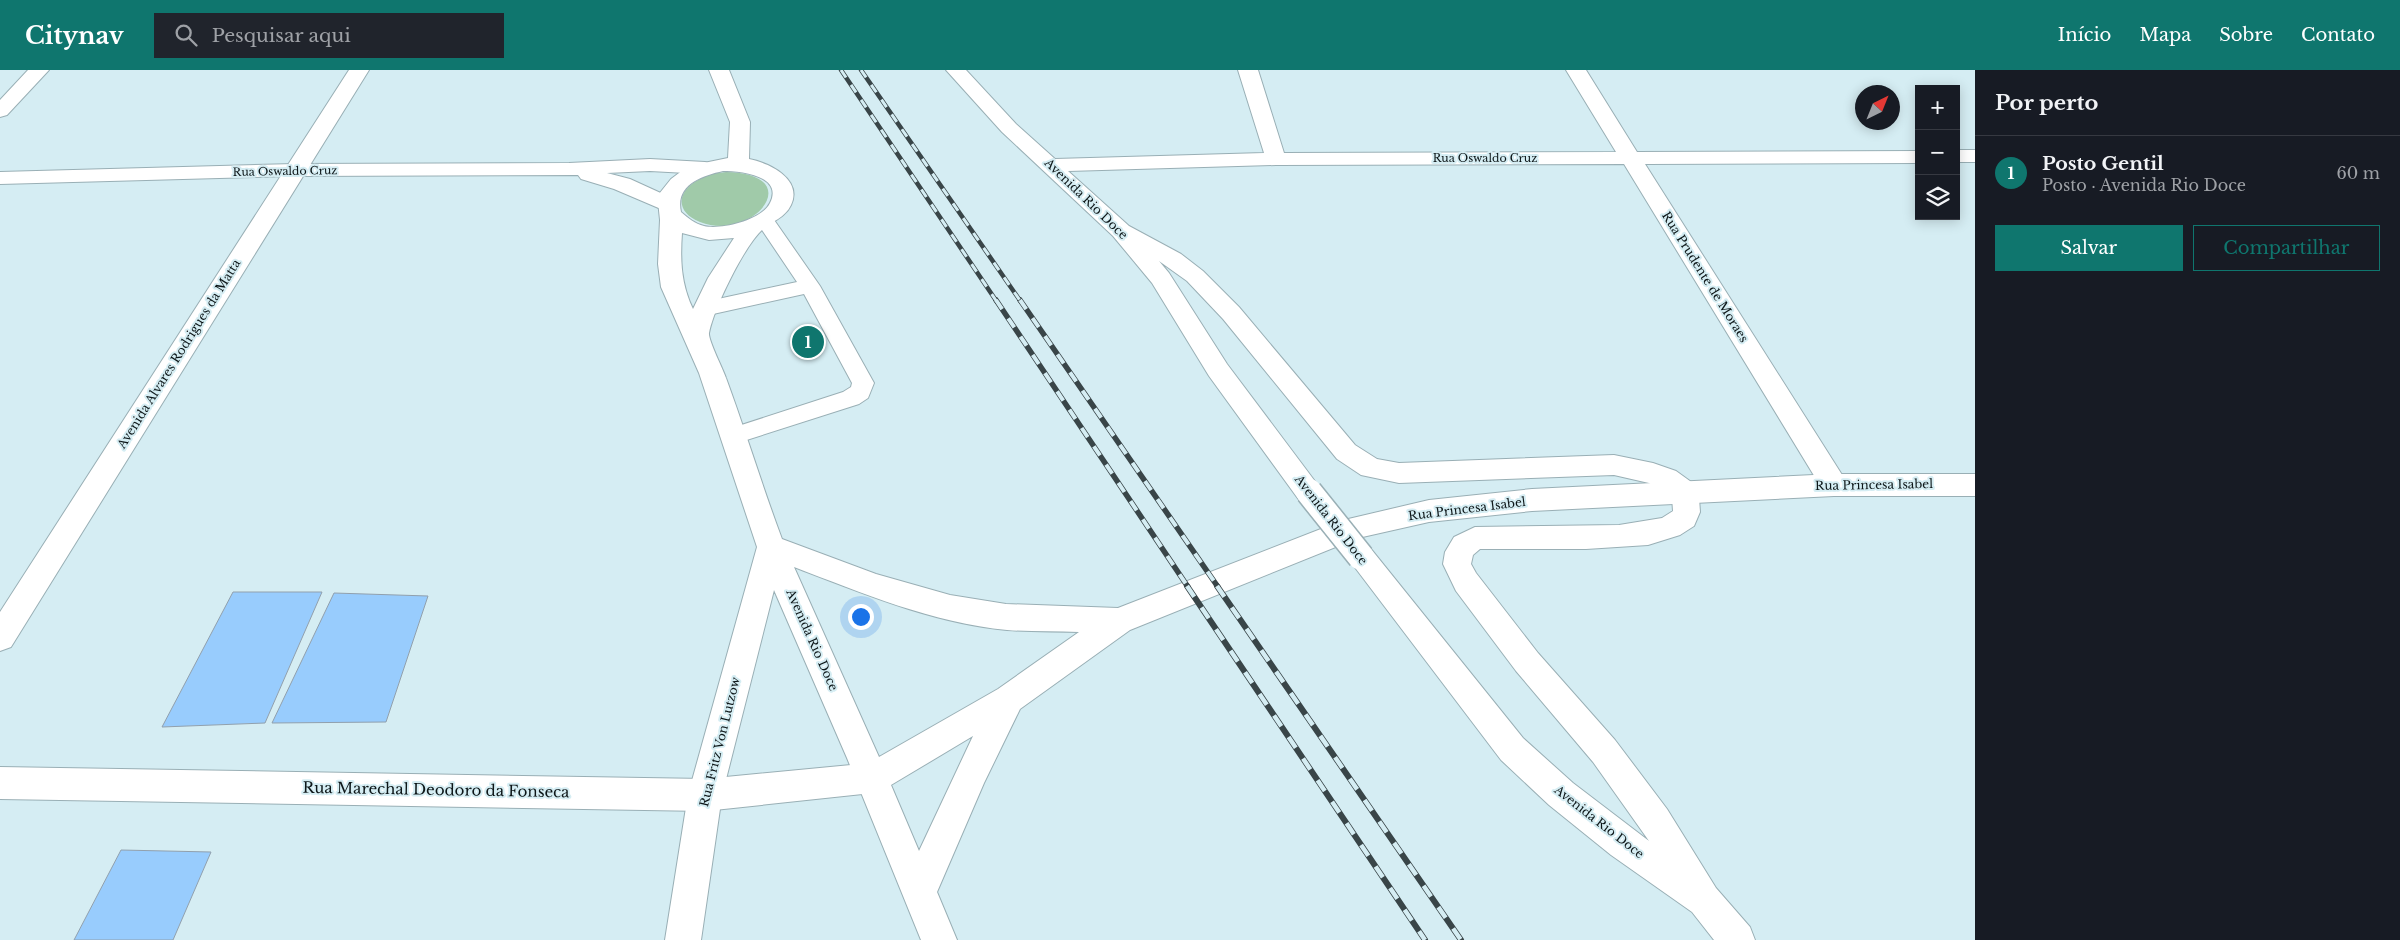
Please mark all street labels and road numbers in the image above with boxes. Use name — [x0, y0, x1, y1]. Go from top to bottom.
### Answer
street label: Rua Oswaldo Cruz — [1433, 151, 1537, 165]
street label: Avenida Rio Doce — [1041, 155, 1131, 242]
street label: Rua Oswaldo Cruz — [233, 163, 337, 179]
street label: Rua Prudente de Moraes — [1659, 209, 1752, 345]
street label: Avenida Alvares Rodrigues da Matta — [113, 256, 244, 452]
street label: Avenida Rio Doce — [1291, 471, 1371, 568]
street label: Rua Princesa Isabel — [1815, 476, 1933, 493]
street label: Rua Princesa Isabel — [1407, 494, 1527, 523]
street label: Avenida Rio Doce — [783, 586, 842, 693]
street label: Rua Fritz Von Lutzow — [696, 675, 743, 808]
street label: Rua Marechal Deodoro da Fonseca — [302, 778, 570, 801]
street label: Avenida Rio Doce — [1551, 781, 1647, 861]

